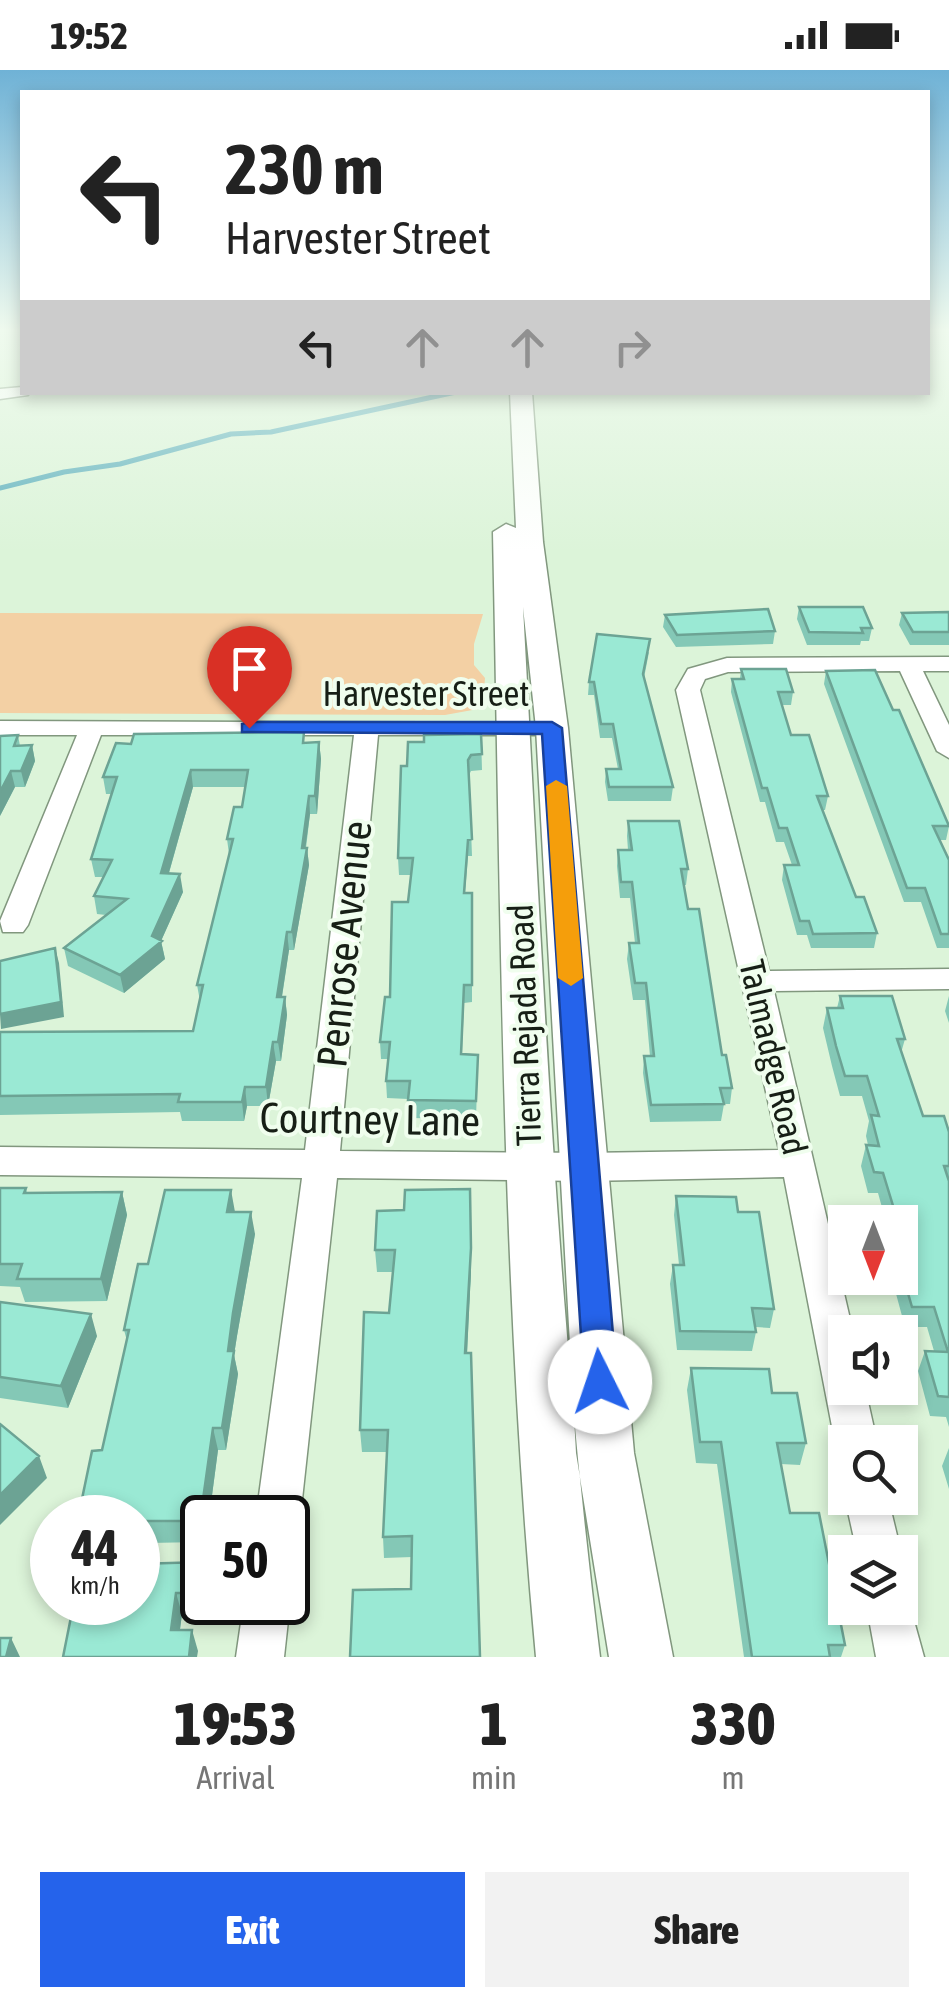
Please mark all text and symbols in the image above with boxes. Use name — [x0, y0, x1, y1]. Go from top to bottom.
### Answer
text: 19:52 — [50, 14, 128, 57]
text: 230 m — [225, 129, 384, 209]
icon: left — [60, 130, 190, 260]
text: Harvester Street — [225, 212, 491, 264]
icon: left — [290, 320, 345, 375]
icon: ahead — [395, 320, 450, 375]
icon: ahead — [500, 320, 555, 375]
icon: right — [605, 320, 660, 375]
pin — [207, 626, 292, 729]
icon: arrive — [222, 641, 277, 696]
street label: Harvester Street — [323, 673, 529, 713]
street label: Penrose Avenue — [307, 818, 381, 1070]
street label: Tierra Rejada Road — [500, 903, 548, 1147]
street label: Talmadge Road — [732, 956, 816, 1158]
street label: Courtney Lane — [259, 1093, 481, 1145]
north arrow — [828, 1205, 918, 1295]
map controls — [828, 1205, 918, 1625]
button: sound — [828, 1315, 918, 1405]
position arrow — [548, 1330, 652, 1434]
button: search — [828, 1425, 918, 1515]
speed limit sign: 50 — [180, 1495, 310, 1625]
text: 44 — [71, 1519, 118, 1577]
button: layers — [828, 1535, 918, 1625]
text: km/h — [70, 1571, 120, 1599]
text: 19:53 — [174, 1689, 297, 1758]
text: 1 — [480, 1689, 508, 1758]
text: 330 — [691, 1689, 775, 1758]
text: Arrival — [196, 1759, 275, 1796]
text: min — [471, 1759, 517, 1796]
text: m — [721, 1759, 744, 1796]
button: Exit — [40, 1872, 465, 1987]
button: Share — [485, 1872, 909, 1987]

